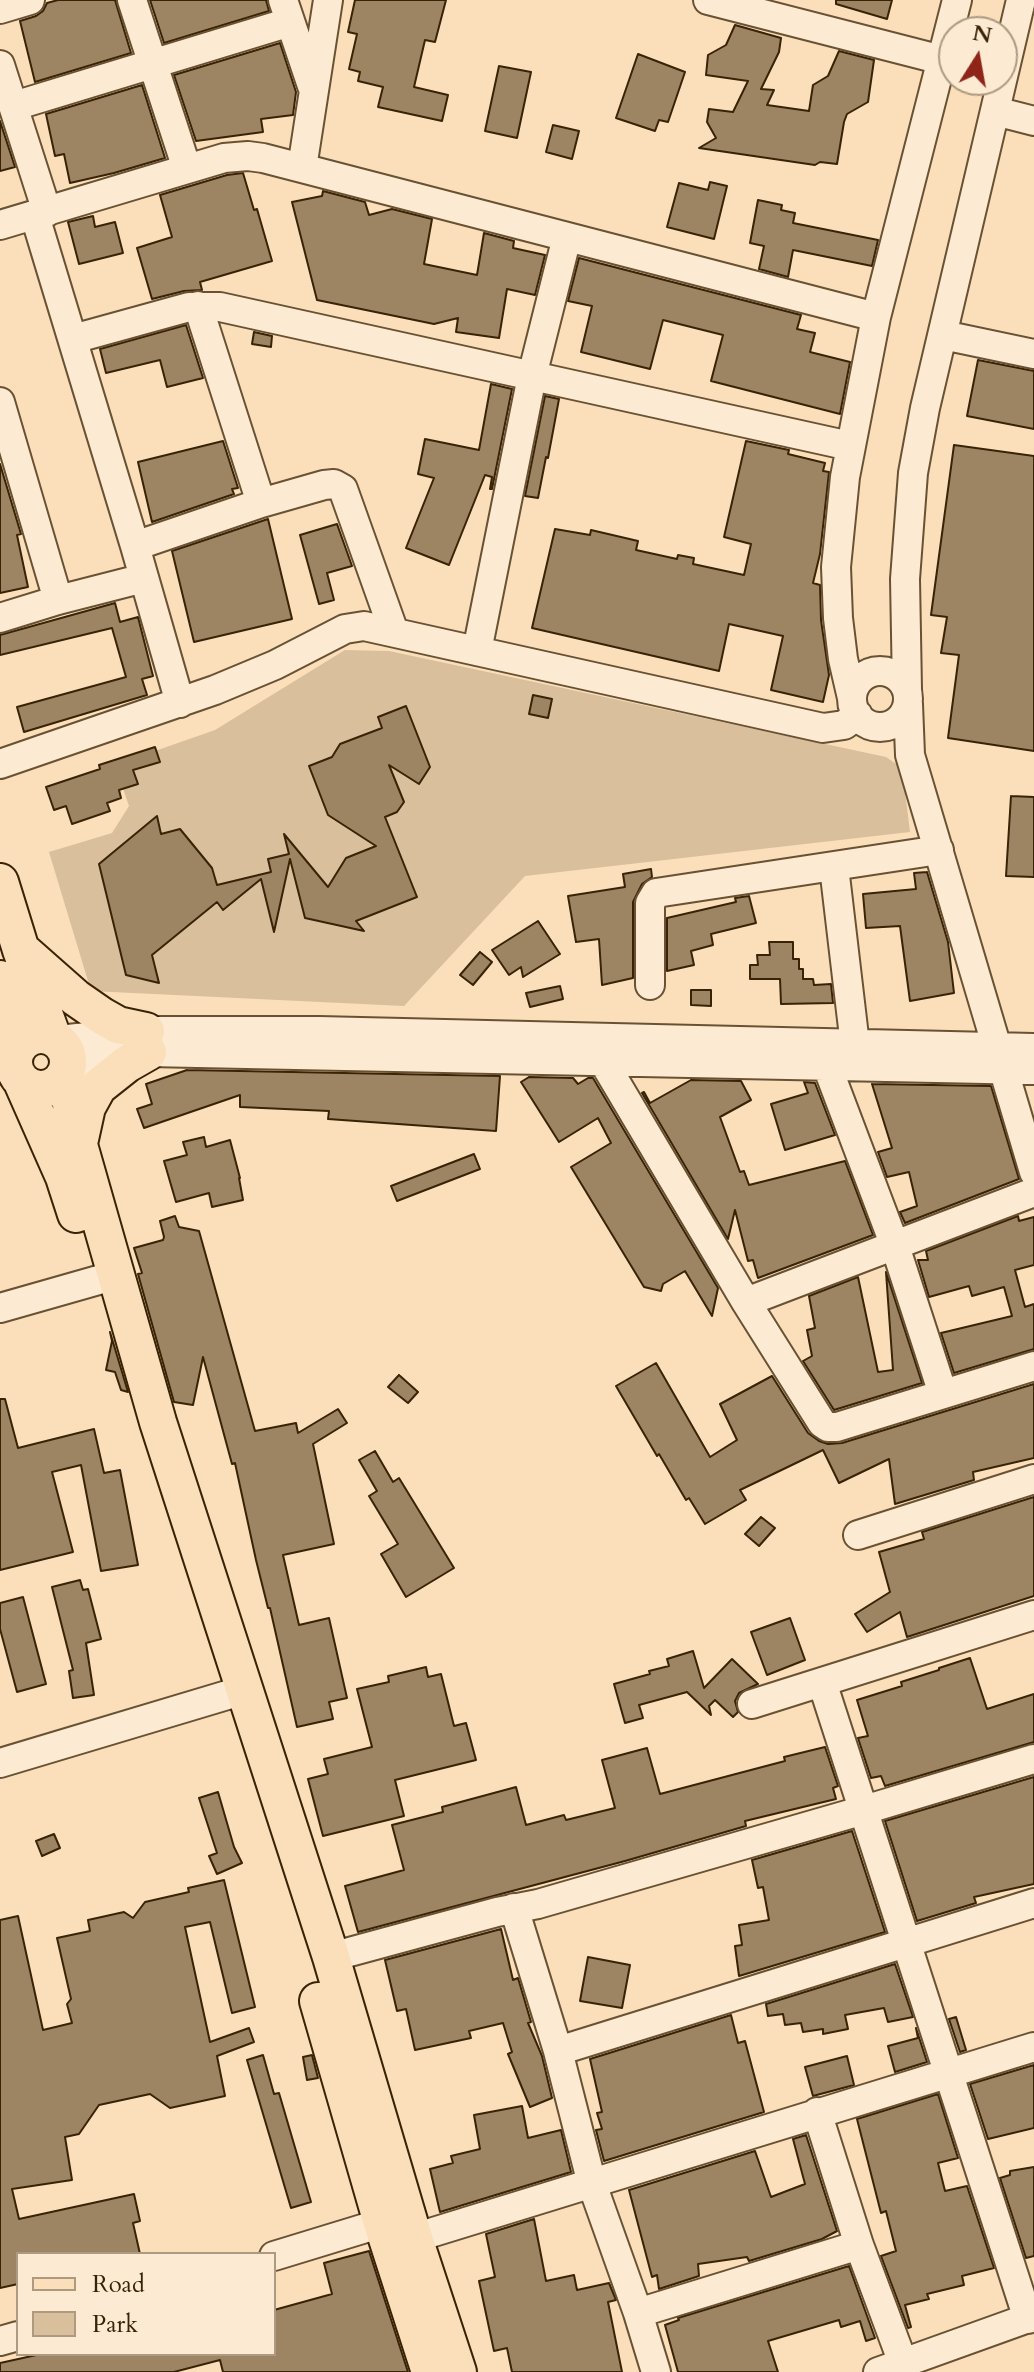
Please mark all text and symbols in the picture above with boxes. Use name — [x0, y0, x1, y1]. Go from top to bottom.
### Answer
north arrow — [938, 16, 1018, 96]
text: N — [970, 18, 994, 51]
legend — [16, 2252, 276, 2356]
text: Road — [92, 2268, 145, 2301]
text: Park — [92, 2308, 138, 2341]

